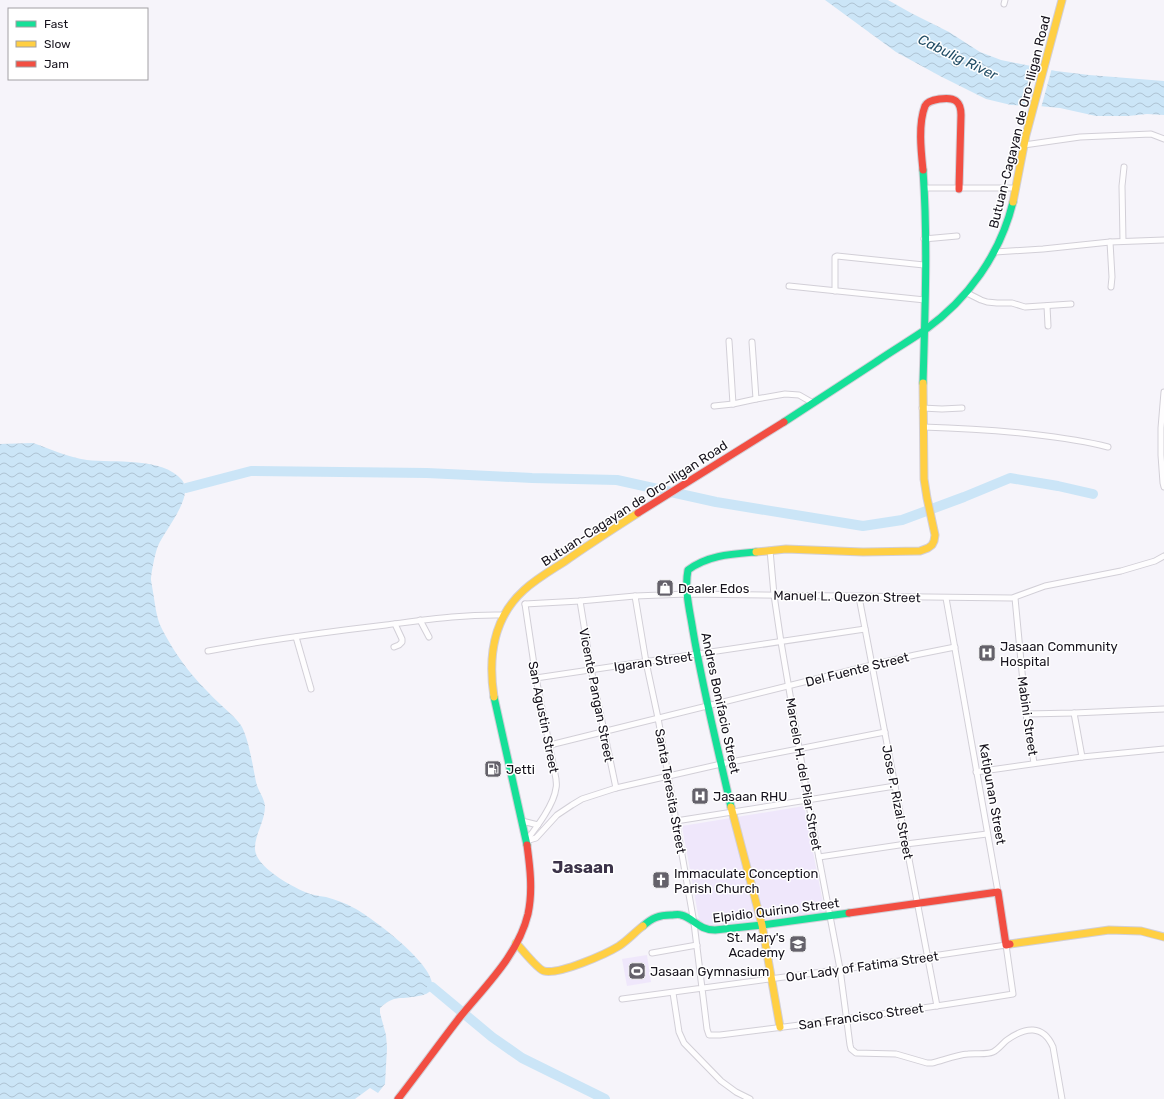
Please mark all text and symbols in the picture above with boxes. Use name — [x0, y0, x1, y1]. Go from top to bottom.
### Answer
legend — [8, 8, 148, 80]
street label: Butuan-Cagayan de Oro-Iligan Road — [986, 14, 1054, 230]
text: Fast — [44, 17, 68, 31]
water label: Cabulig River — [915, 31, 1001, 84]
text: Slow — [44, 37, 71, 51]
text: Jam — [44, 57, 69, 71]
street label: Butuan-Cagayan de Oro-Iligan Road — [538, 438, 731, 570]
shop icon: Dealer Edos — [655, 578, 675, 598]
place label: Dealer Edos — [678, 581, 750, 596]
street label: Manuel L. Quezon Street — [773, 588, 921, 605]
street label: Vicente Pangan Street — [575, 627, 617, 764]
street label: Andres Bonifacio Street — [698, 631, 743, 775]
place label: Jasaan Community Hospital — [1000, 639, 1118, 669]
hospital icon: Jasaan Community Hospital — [977, 643, 997, 663]
street label: Igaran Street — [613, 649, 693, 675]
street label: Del Fuente Street — [804, 649, 910, 690]
street label: San Agustin Street — [524, 660, 562, 775]
street label: Mabini Street — [1014, 675, 1041, 757]
street label: Marcelo H. del Pilar Street — [783, 697, 824, 852]
street label: Santa Teresita Street — [652, 727, 689, 855]
street label: Katipunan Street — [976, 742, 1009, 846]
street label: Jose P. Rizal Street — [879, 744, 916, 860]
fuel station icon: Jetti — [483, 759, 503, 779]
place label: Jetti — [506, 762, 535, 777]
hospital icon: Jasaan RHU — [690, 786, 710, 806]
place label: Jasaan RHU — [713, 789, 787, 804]
district label: Jasaan — [552, 857, 614, 877]
place label: Immaculate Conception Parish Church — [674, 866, 818, 896]
church icon: Immaculate Conception Parish Church — [651, 870, 671, 890]
street label: Elpidio Quirino Street — [712, 895, 840, 926]
place label: St. Mary's Academy — [727, 930, 785, 960]
school or university icon: St. Mary's Academy — [788, 934, 808, 954]
street label: Our Lady of Fatima Street — [785, 948, 939, 985]
sports icon: Jasaan Gymnasium — [627, 961, 647, 981]
place label: Jasaan Gymnasium — [650, 964, 769, 979]
street label: San Francisco Street — [798, 1000, 924, 1033]

